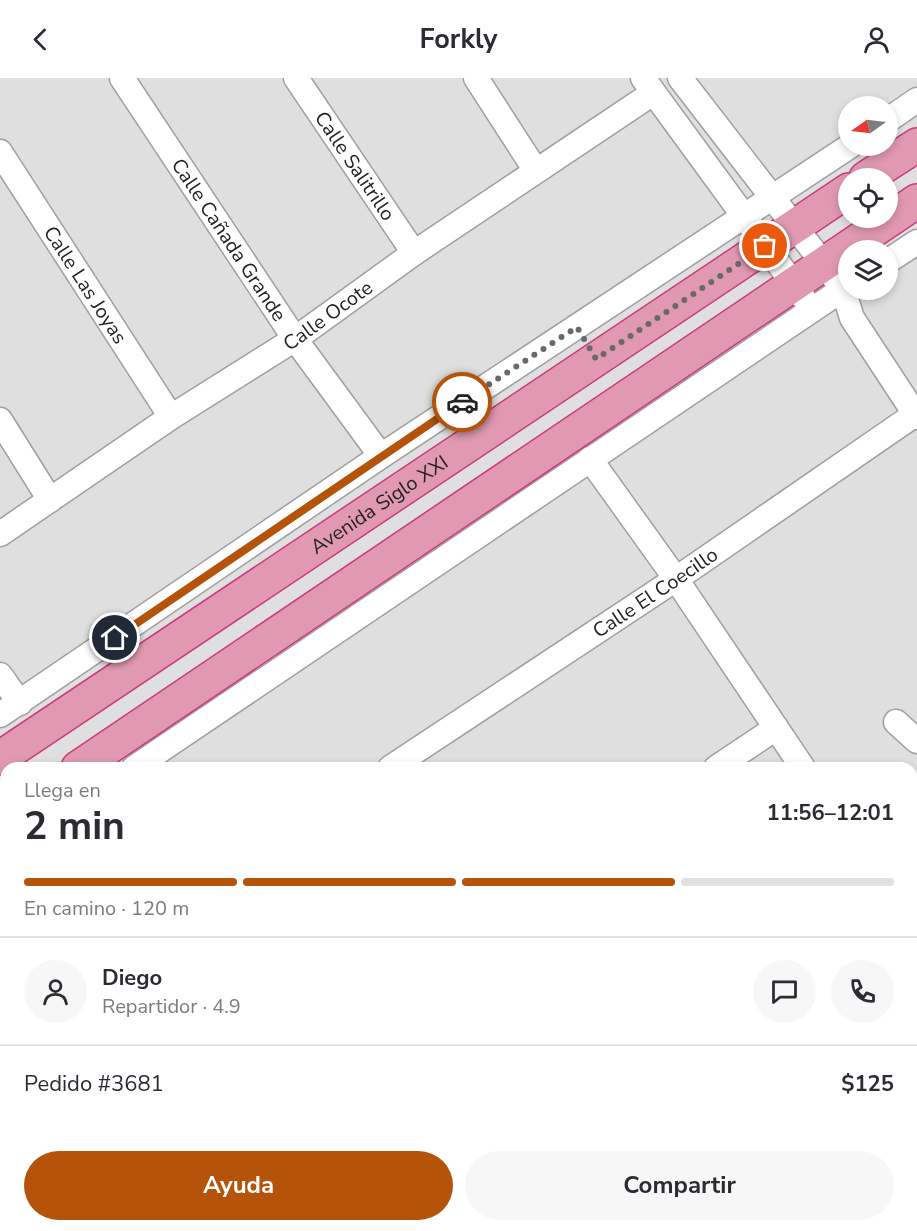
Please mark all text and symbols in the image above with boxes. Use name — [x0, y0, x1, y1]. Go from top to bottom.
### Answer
text: Forkly — [420, 21, 497, 58]
icon: back — [24, 23, 57, 56]
icon: person — [860, 23, 893, 56]
north arrow — [838, 96, 898, 156]
map controls — [838, 96, 898, 300]
street label: Calle Salitrillo — [309, 106, 402, 226]
street label: Calle Cañada Grande — [165, 153, 293, 326]
button: locate — [838, 168, 898, 228]
pin — [739, 220, 790, 271]
street label: Calle Las Joyas — [38, 221, 134, 349]
icon: bag — [748, 229, 781, 262]
button: layers — [838, 240, 898, 300]
street label: Calle Ocote — [278, 274, 378, 357]
courier — [432, 372, 492, 432]
icon: car — [446, 386, 479, 419]
street label: Avenida Siglo XXI — [305, 449, 453, 560]
street label: Calle El Coecillo — [587, 541, 723, 644]
pin — [89, 612, 140, 663]
icon: home — [98, 621, 131, 654]
text: Llega en — [24, 777, 101, 804]
text: 11:56–12:01 — [766, 798, 894, 828]
text: 2 min — [24, 800, 125, 853]
text: En camino · 120 m — [24, 895, 189, 922]
button: person — [24, 960, 87, 1023]
button: chat — [753, 960, 816, 1023]
button: phone — [831, 960, 894, 1023]
text: Diego — [102, 963, 162, 993]
text: Repartidor · 4.9 — [102, 993, 241, 1020]
text: Pedido #3681 — [24, 1069, 164, 1099]
text: $125 — [841, 1069, 894, 1099]
button: Ayuda — [24, 1151, 453, 1220]
button: Compartir — [465, 1151, 894, 1220]

